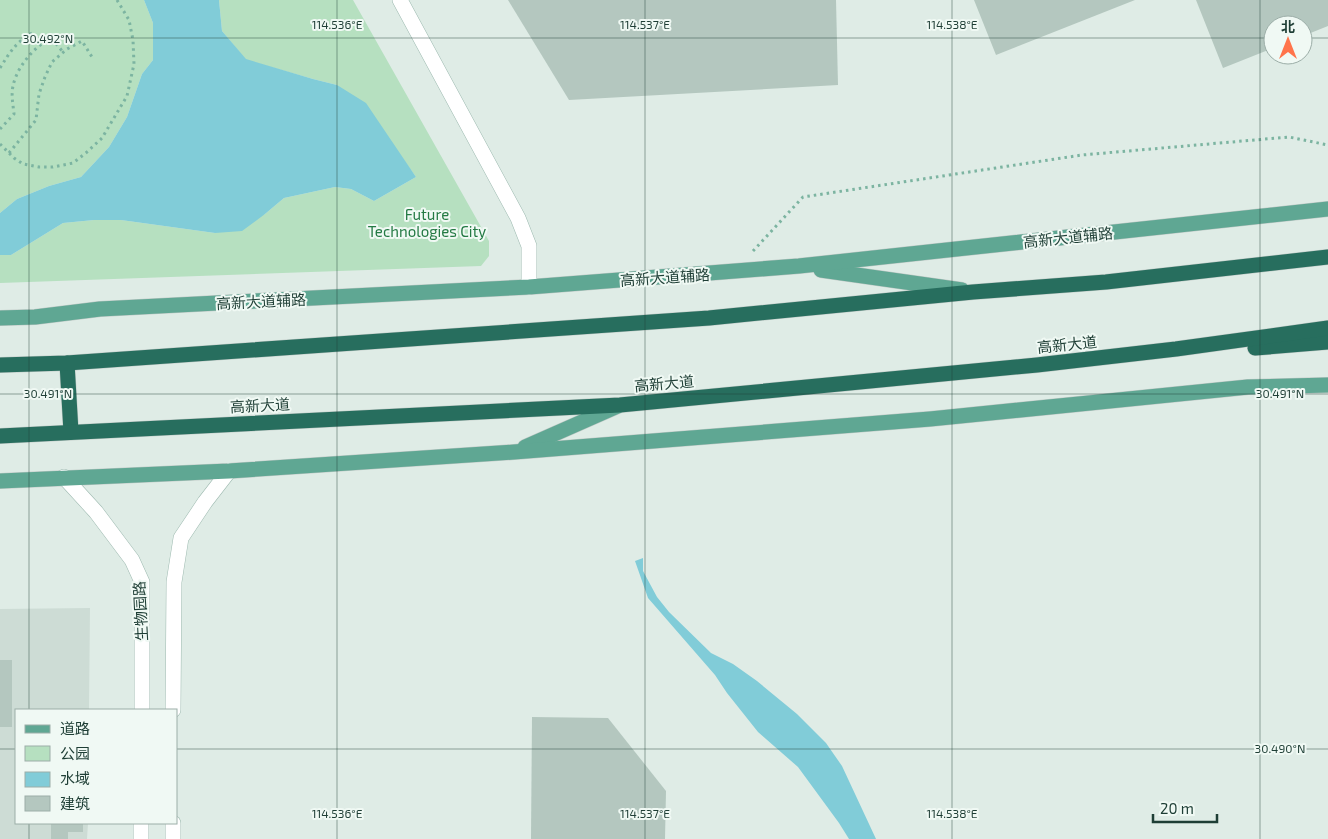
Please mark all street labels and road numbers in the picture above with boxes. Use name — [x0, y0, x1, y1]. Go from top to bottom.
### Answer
street label: 高新大道辅路 — [1022, 223, 1114, 251]
street label: 高新大道辅路 — [619, 265, 711, 289]
street label: 高新大道辅路 — [216, 290, 306, 312]
street label: 高新大道 — [1036, 332, 1098, 356]
street label: 高新大道 — [633, 371, 695, 395]
street label: 高新大道 — [230, 394, 290, 416]
street label: 生物园路 — [129, 581, 151, 641]

